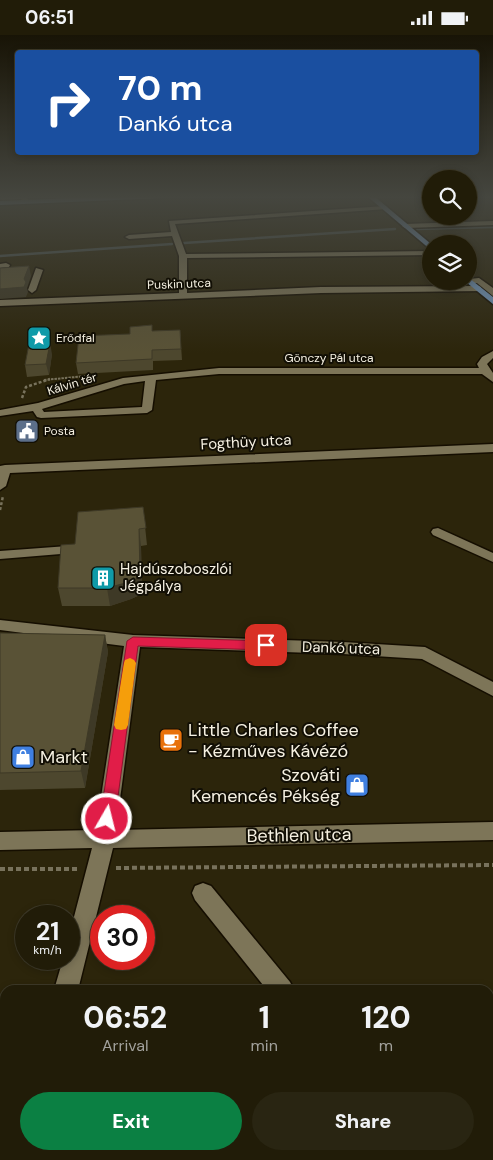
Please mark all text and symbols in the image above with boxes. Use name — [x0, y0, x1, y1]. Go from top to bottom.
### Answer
text: 06:51 — [25, 5, 74, 30]
text: 70 m — [118, 65, 202, 111]
icon: right — [35, 70, 100, 135]
text: Dankó utca — [118, 109, 232, 138]
map controls — [422, 170, 477, 290]
button: search — [422, 170, 477, 225]
button: layers — [422, 235, 477, 290]
street label: Puskin utca — [147, 275, 211, 293]
place icon: Erődfal — [26, 325, 52, 351]
place label: Erődfal — [56, 330, 95, 346]
street label: Gönczy Pál utca — [284, 350, 374, 366]
street label: Kálvin tér — [45, 369, 99, 399]
public building icon: Posta — [14, 418, 40, 444]
place label: Posta — [44, 423, 75, 439]
street label: Fogthüy utca — [200, 430, 292, 454]
place label: Hajdúszoboszlói Jégpálya — [120, 559, 232, 596]
building icon: Hajdúszoboszlói Jégpálya — [90, 565, 116, 591]
pin — [245, 624, 287, 666]
icon: arrive — [252, 631, 280, 659]
street label: Dankó utca — [302, 637, 380, 659]
place label: Little Charles Coffee - Kézműves Kávézó — [188, 718, 359, 763]
cafe icon: Little Charles Coffee - Kézműves Kávézó — [158, 727, 184, 753]
shop icon: Markt — [10, 744, 36, 770]
place label: Markt — [40, 745, 88, 769]
place label: Szováti Kemencés Pékség — [191, 763, 340, 808]
shop icon: Szováti Kemencés Pékség — [344, 772, 370, 798]
position arrow — [80, 792, 132, 844]
street label: Bethlen utca — [246, 822, 352, 848]
speed limit sign: 30 — [90, 905, 155, 970]
text: 21 — [36, 915, 59, 948]
text: km/h — [33, 942, 62, 958]
text: 06:52 — [83, 998, 167, 1037]
text: 1 — [259, 998, 270, 1037]
text: 120 — [361, 998, 411, 1037]
text: Arrival — [102, 1035, 149, 1056]
text: min — [251, 1035, 278, 1056]
text: m — [379, 1035, 393, 1056]
button: Exit — [20, 1092, 242, 1150]
button: Share — [252, 1092, 474, 1150]

